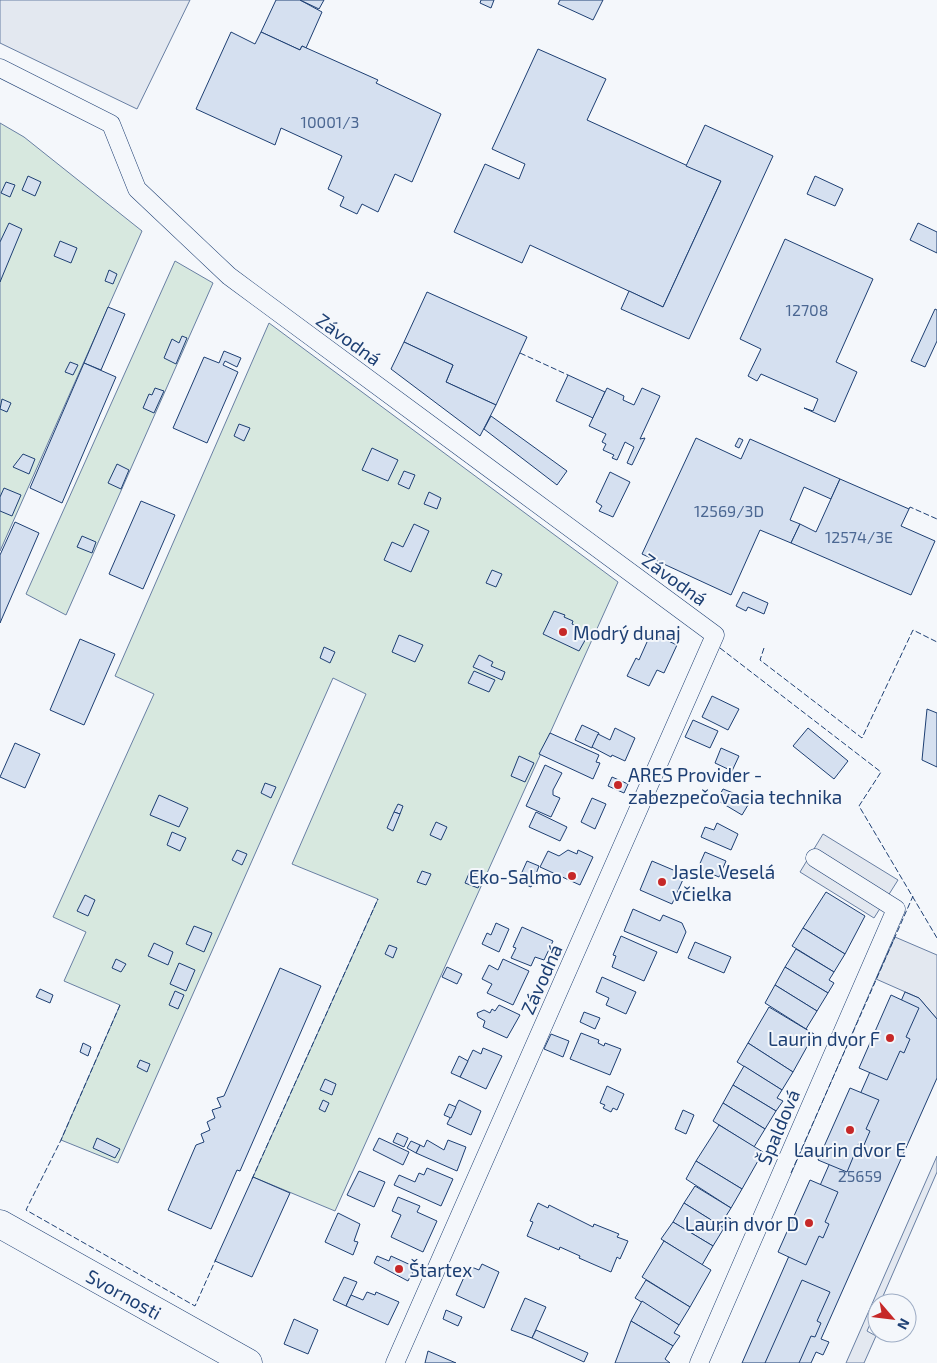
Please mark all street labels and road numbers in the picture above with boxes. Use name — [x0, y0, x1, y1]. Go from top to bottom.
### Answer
street label: Závodná — [312, 308, 386, 370]
street label: Závodná — [638, 548, 712, 610]
street label: Závodná — [515, 940, 567, 1018]
street label: Špaldová — [752, 1086, 804, 1168]
street label: Svornosti — [82, 1264, 166, 1324]

